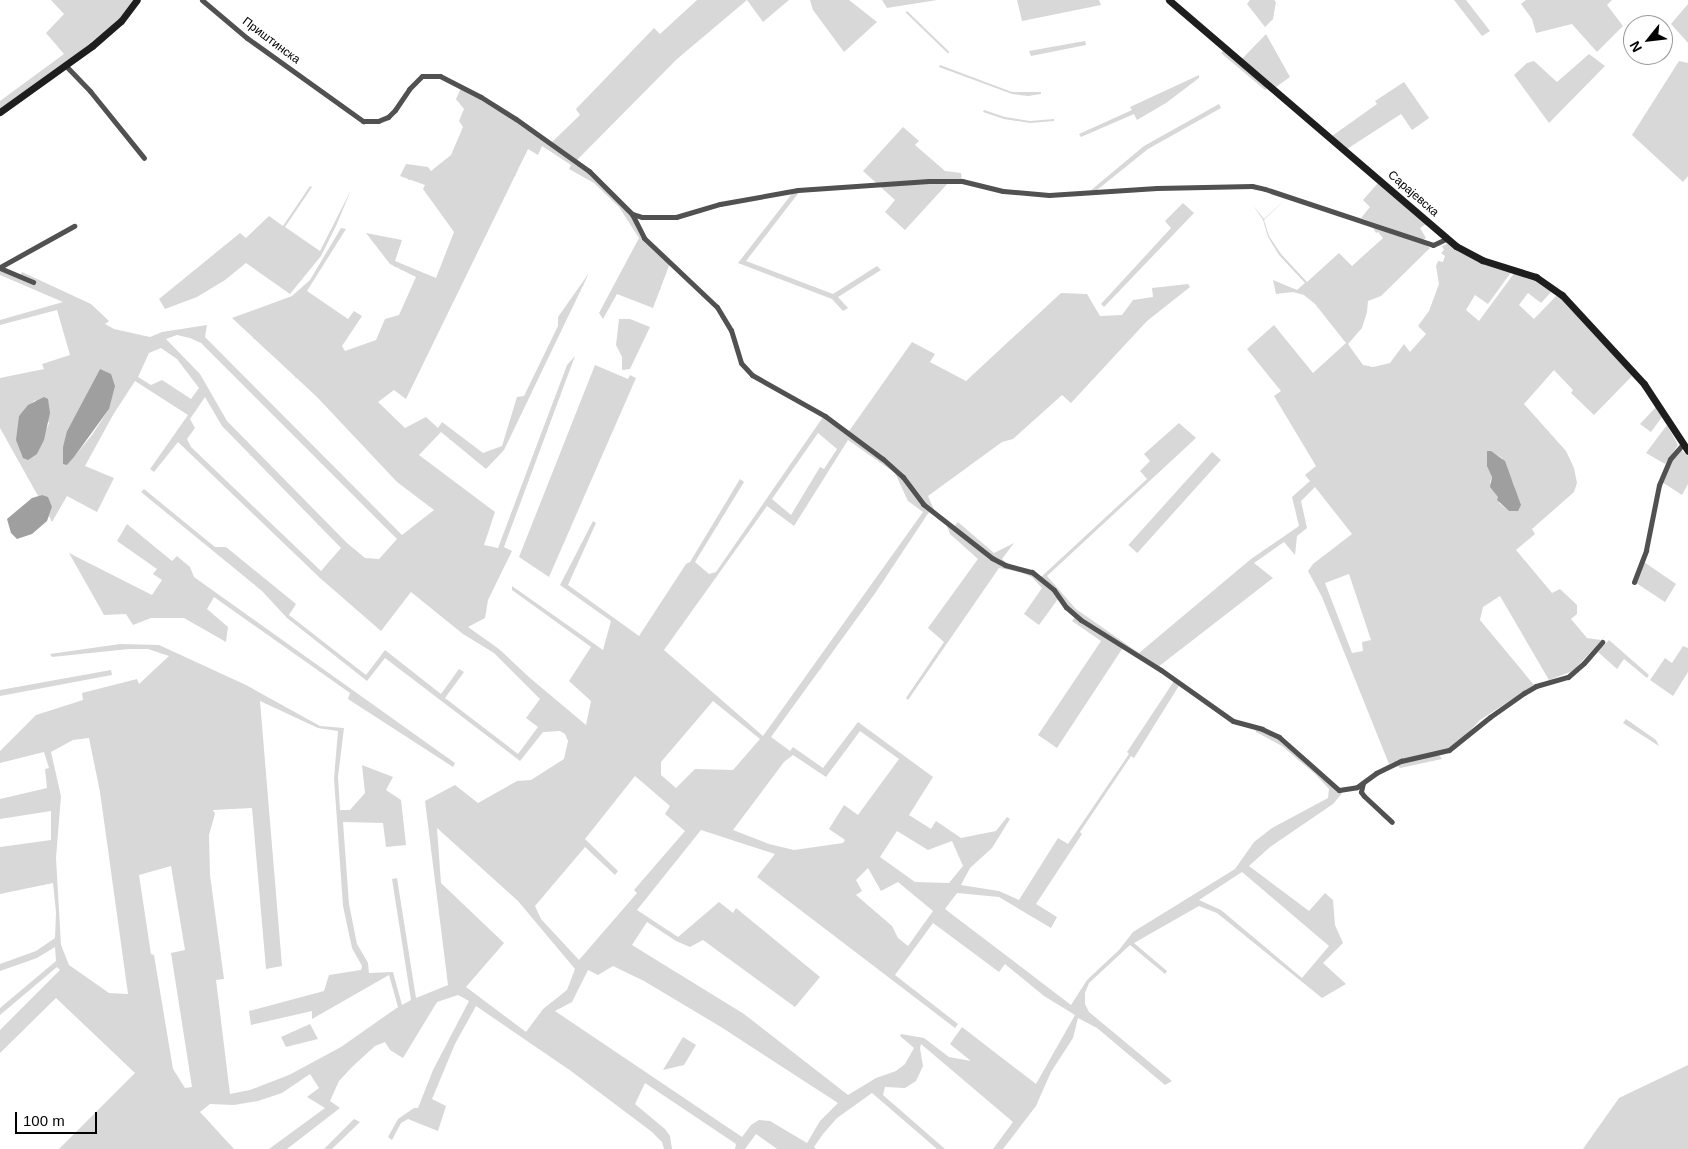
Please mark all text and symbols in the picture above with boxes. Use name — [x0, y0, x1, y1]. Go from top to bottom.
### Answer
street label: Приштинска — [239, 15, 303, 67]
north arrow — [1623, 15, 1673, 65]
text: N — [1626, 38, 1645, 55]
street label: Сарајевска — [1385, 168, 1441, 220]
scale bar — [18, 1102, 100, 1134]
text: 100 m — [23, 1112, 65, 1129]

